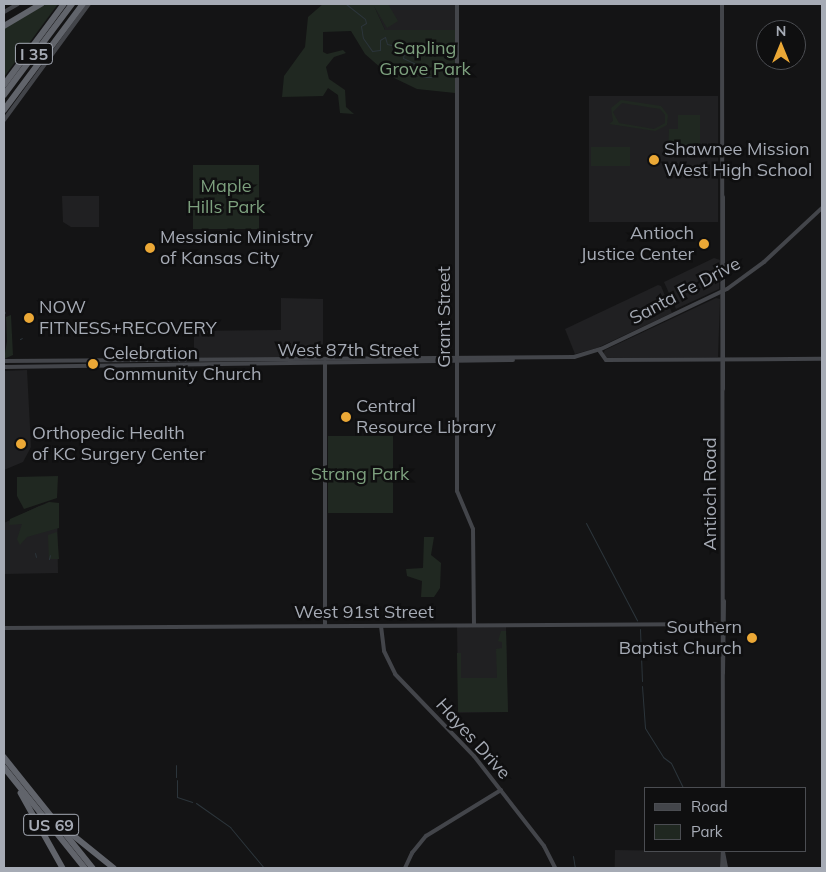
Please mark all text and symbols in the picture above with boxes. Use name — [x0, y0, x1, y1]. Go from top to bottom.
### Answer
north arrow — [756, 20, 806, 70]
text: N — [776, 22, 786, 40]
park label: Sapling Grove Park — [379, 38, 471, 80]
road number: I 35 — [14, 41, 54, 68]
place label: Shawnee Mission West High School — [664, 139, 812, 182]
marker: Shawnee Mission West High School — [648, 154, 660, 166]
park label: Maple Hills Park — [187, 176, 265, 218]
place label: Antioch Justice Center — [580, 223, 694, 266]
place label: Messianic Ministry of Kansas City — [160, 227, 313, 270]
marker: Antioch Justice Center — [698, 238, 710, 250]
marker: Messianic Ministry of Kansas City — [144, 242, 156, 254]
street label: Santa Fe Drive — [626, 253, 744, 329]
street label: Grant Street — [433, 266, 455, 368]
place label: NOW FITNESS+RECOVERY — [39, 297, 217, 340]
marker: NOW FITNESS+RECOVERY — [23, 312, 35, 324]
street label: West 87th Street — [277, 339, 419, 361]
place label: Celebration Community Church — [103, 343, 262, 386]
marker: Celebration Community Church — [87, 358, 99, 370]
place label: Central Resource Library — [356, 396, 496, 438]
marker: Central Resource Library — [340, 411, 352, 423]
place label: Orthopedic Health of KC Surgery Center — [32, 423, 205, 466]
marker: Orthopedic Health of KC Surgery Center — [14, 437, 28, 451]
street label: Antioch Road — [699, 438, 721, 550]
park label: Strang Park — [311, 463, 409, 485]
street label: West 91st Street — [294, 601, 434, 623]
place label: Southern Baptist Church — [619, 617, 742, 660]
marker: Southern Baptist Church — [746, 632, 758, 644]
street label: Hayes Drive — [431, 694, 515, 784]
legend — [644, 787, 806, 852]
text: Road — [691, 797, 728, 816]
road number: US 69 — [22, 812, 80, 838]
text: Park — [691, 822, 723, 841]

